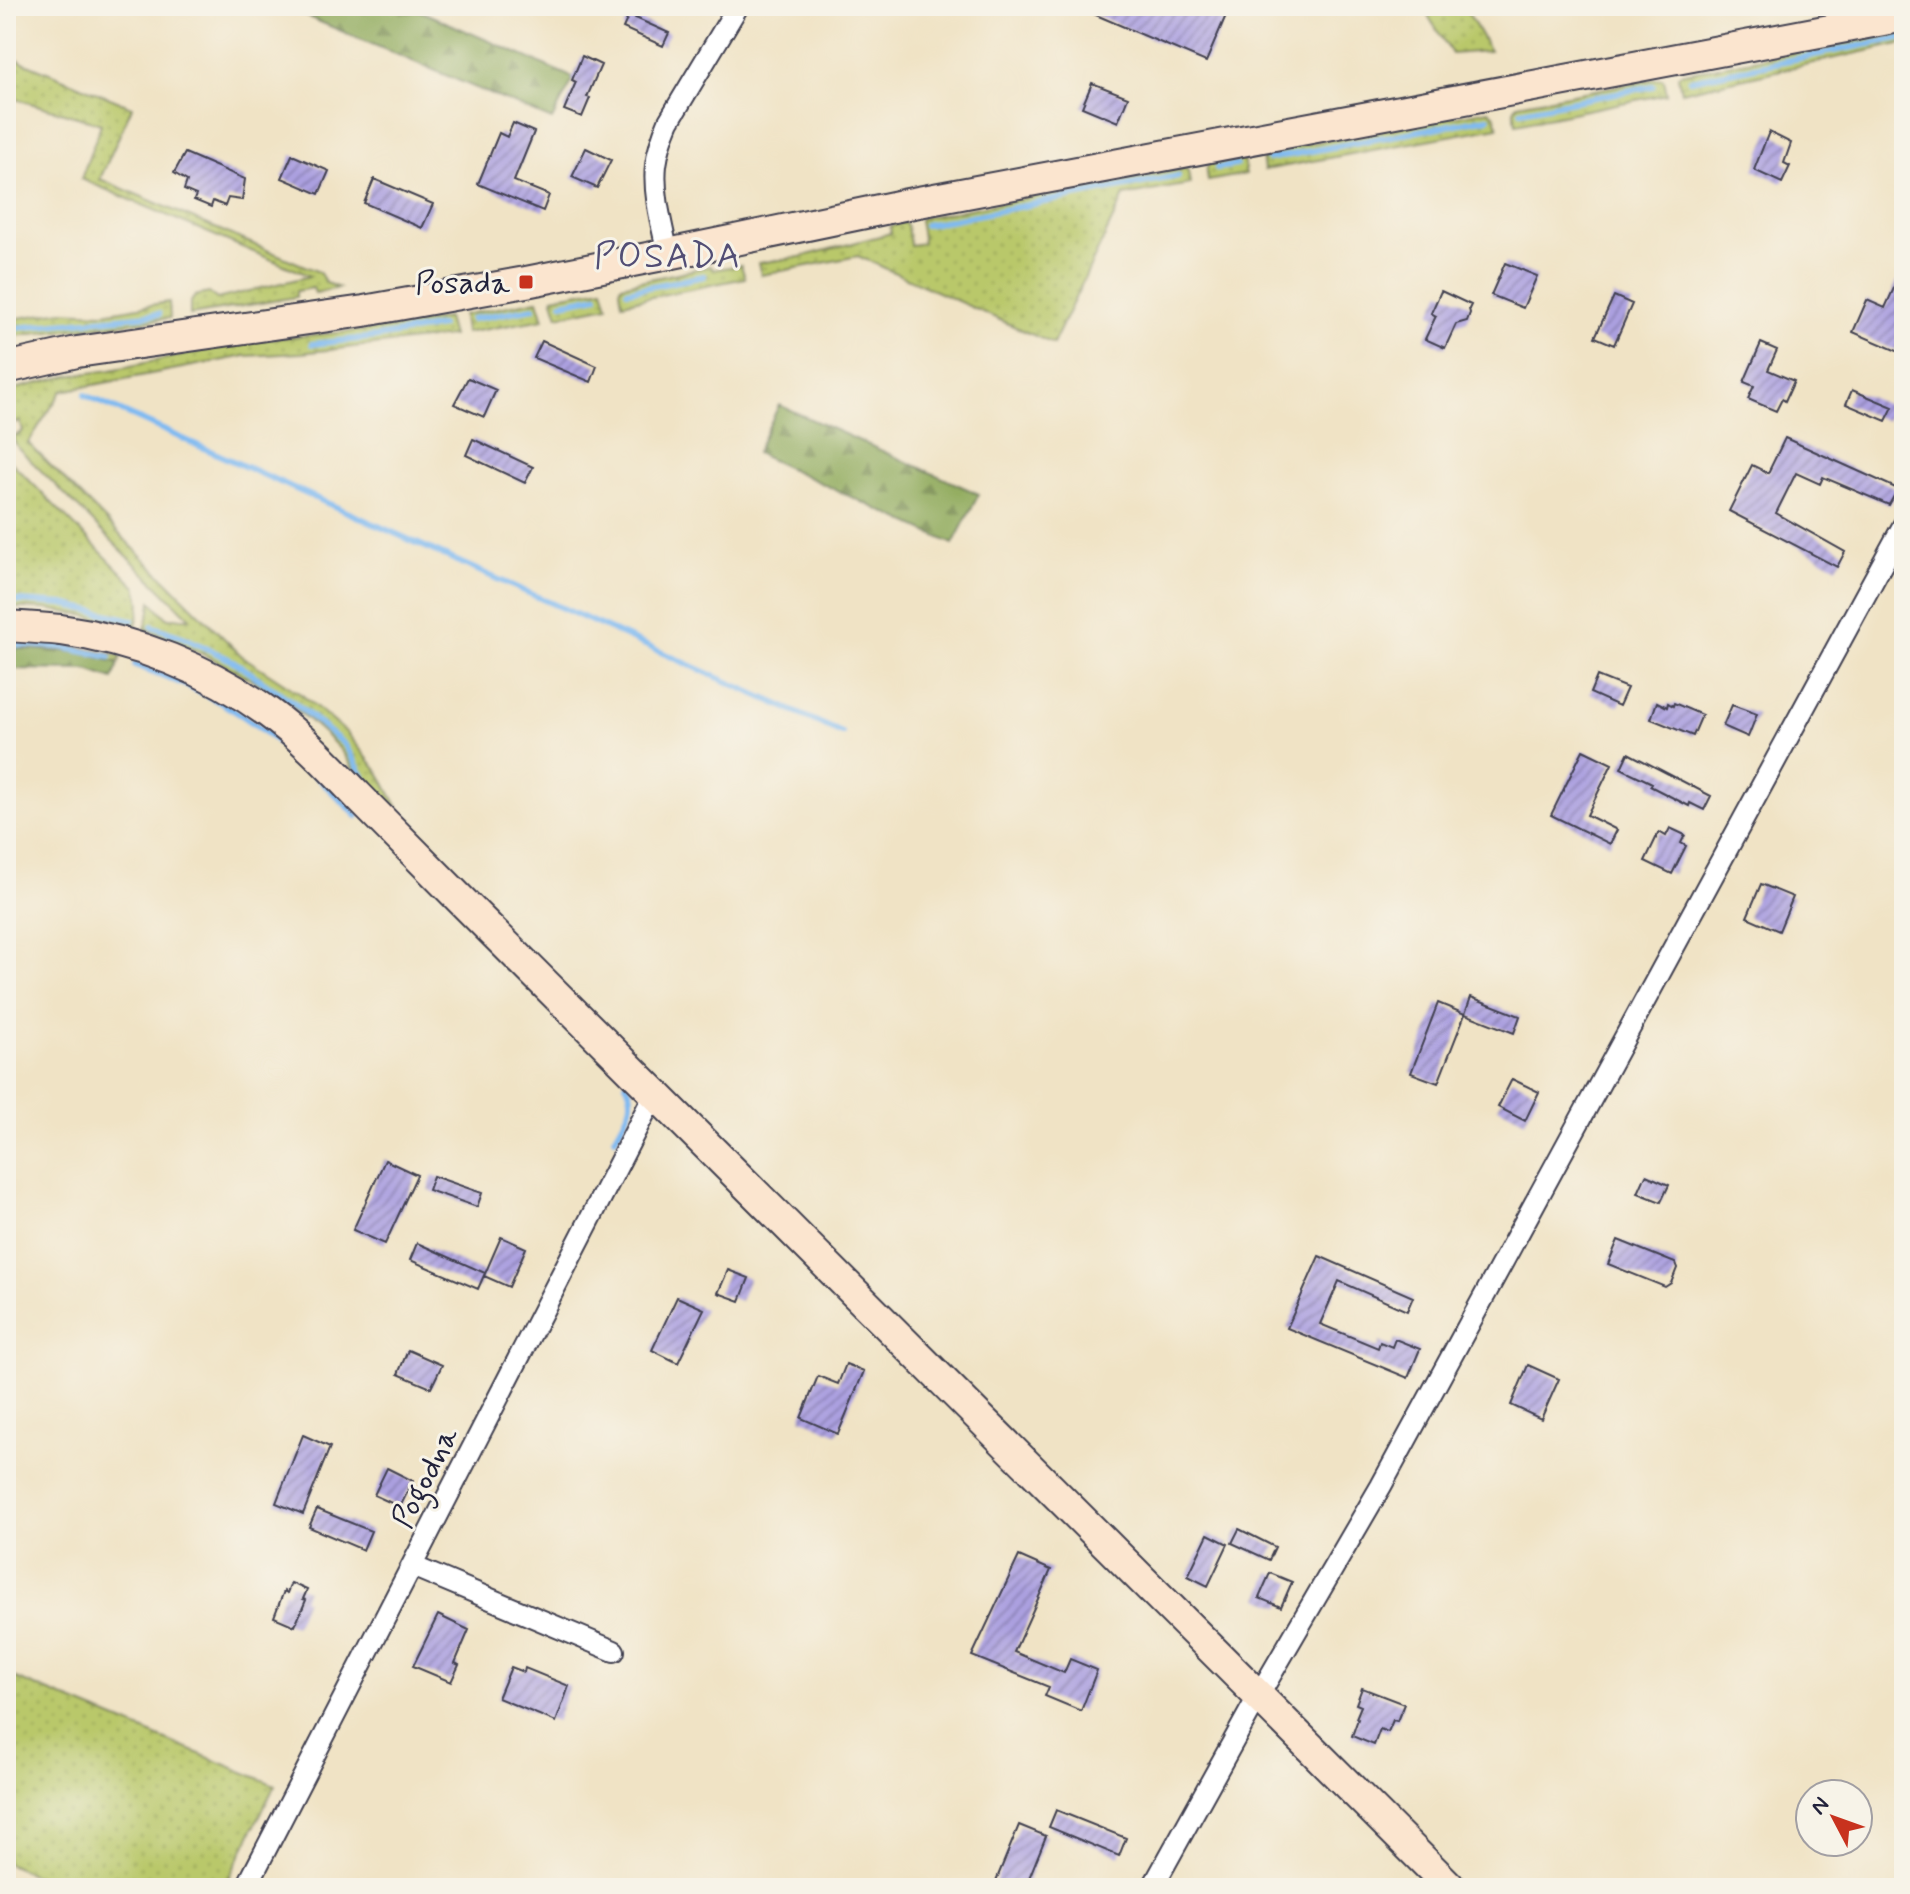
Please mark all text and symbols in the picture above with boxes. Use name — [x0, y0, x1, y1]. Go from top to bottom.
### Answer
district label: POSADA — [594, 234, 742, 281]
place label: Posada — [415, 263, 511, 305]
marker: Posada — [517, 273, 535, 291]
street label: Pogodna — [382, 1419, 472, 1537]
north arrow — [1794, 1778, 1874, 1858]
text: N — [1805, 1791, 1836, 1821]

